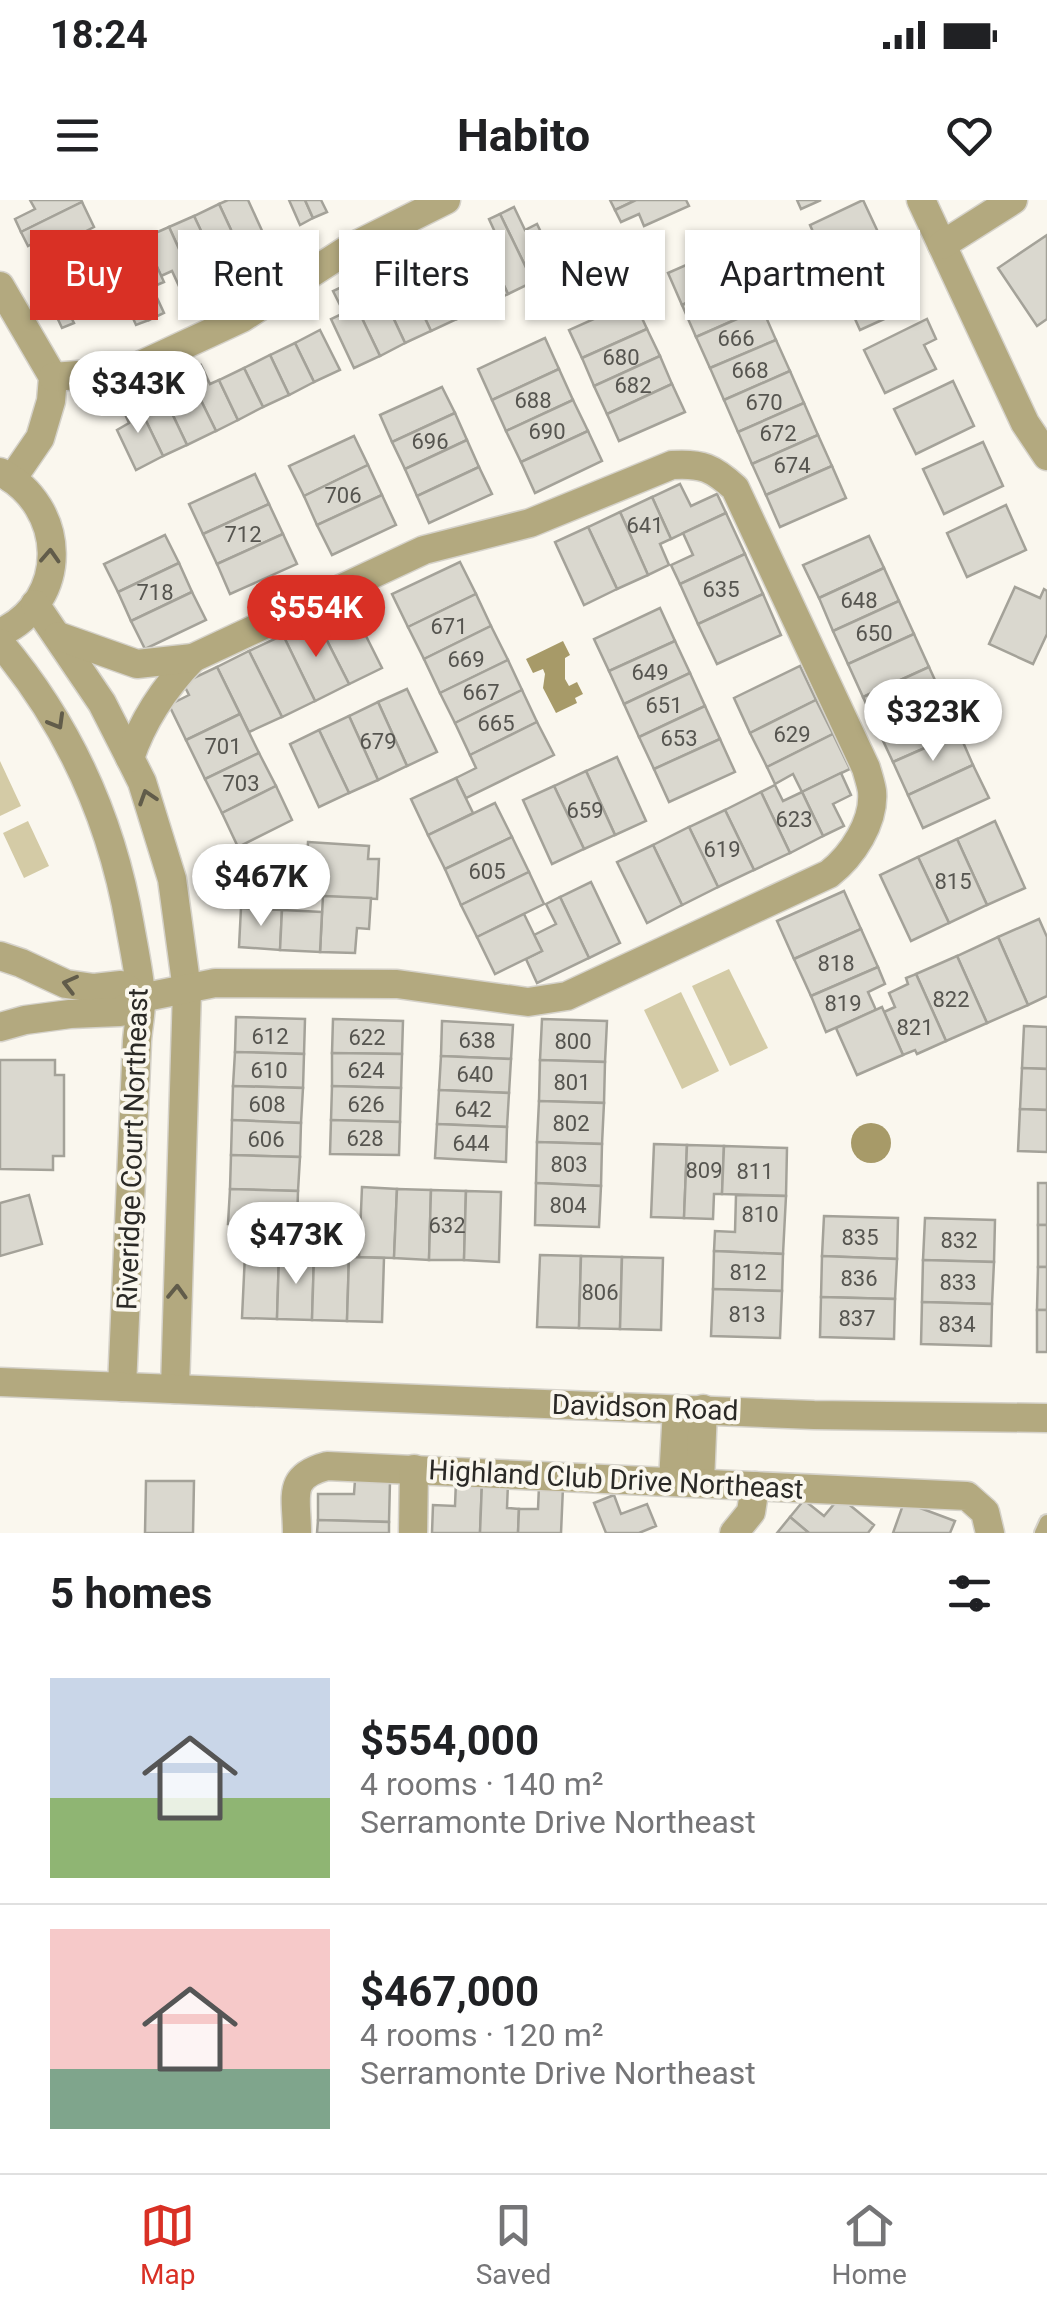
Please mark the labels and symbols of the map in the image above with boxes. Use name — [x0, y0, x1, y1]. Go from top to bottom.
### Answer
house number: 666 — [717, 326, 755, 351]
house number: 680 — [602, 345, 640, 370]
pin: $343K — [68, 351, 208, 436]
house number: 668 — [731, 358, 769, 383]
house number: 682 — [614, 373, 652, 398]
house number: 688 — [514, 388, 552, 413]
house number: 670 — [745, 390, 783, 415]
house number: 690 — [528, 419, 566, 444]
house number: 672 — [759, 421, 797, 446]
house number: 696 — [411, 429, 449, 454]
house number: 674 — [773, 453, 811, 478]
house number: 706 — [324, 483, 362, 508]
house number: 641 — [626, 513, 664, 538]
house number: 712 — [224, 522, 262, 547]
one-way arrow — [39, 548, 60, 564]
pin: $554K — [246, 575, 386, 660]
house number: 635 — [702, 577, 740, 602]
house number: 718 — [136, 580, 174, 605]
house number: 648 — [840, 588, 878, 613]
house number: 671 — [430, 614, 468, 639]
house number: 650 — [855, 621, 893, 646]
house number: 669 — [447, 647, 485, 672]
house number: 649 — [631, 660, 669, 685]
pin: $323K — [863, 679, 1003, 764]
house number: 667 — [462, 680, 500, 705]
house number: 651 — [645, 693, 683, 718]
one-way arrow — [44, 711, 64, 729]
house number: 665 — [477, 711, 515, 736]
house number: 629 — [773, 722, 811, 747]
house number: 653 — [660, 726, 698, 751]
house number: 679 — [359, 729, 397, 754]
house number: 701 — [204, 734, 242, 759]
house number: 703 — [222, 771, 260, 796]
one-way arrow — [138, 789, 158, 806]
house number: 659 — [566, 798, 604, 823]
house number: 623 — [775, 807, 813, 832]
house number: 619 — [703, 837, 741, 862]
pin: $467K — [191, 844, 331, 929]
house number: 605 — [468, 859, 506, 884]
house number: 815 — [934, 869, 972, 894]
house number: 818 — [817, 951, 855, 976]
one-way arrow — [62, 975, 79, 996]
street label: Riveridge Court Northeast — [110, 987, 155, 1311]
house number: 822 — [932, 987, 970, 1012]
house number: 819 — [824, 991, 862, 1016]
house number: 821 — [896, 1015, 934, 1040]
house number: 612 — [251, 1024, 289, 1049]
house number: 622 — [348, 1025, 386, 1050]
house number: 638 — [458, 1028, 496, 1053]
house number: 800 — [554, 1029, 592, 1054]
house number: 610 — [250, 1058, 288, 1083]
house number: 624 — [347, 1058, 385, 1083]
house number: 640 — [456, 1062, 494, 1087]
house number: 801 — [553, 1070, 591, 1095]
house number: 608 — [248, 1092, 286, 1117]
house number: 626 — [347, 1092, 385, 1117]
house number: 642 — [454, 1097, 492, 1122]
house number: 802 — [552, 1111, 590, 1136]
house number: 628 — [346, 1126, 384, 1151]
house number: 606 — [247, 1127, 285, 1152]
house number: 644 — [452, 1131, 490, 1156]
house number: 803 — [550, 1152, 588, 1177]
house number: 809 — [685, 1158, 723, 1183]
house number: 811 — [736, 1159, 774, 1184]
house number: 804 — [549, 1193, 587, 1218]
pin: $473K — [226, 1202, 366, 1287]
house number: 810 — [741, 1202, 779, 1227]
house number: 632 — [428, 1213, 466, 1238]
house number: 835 — [841, 1225, 879, 1250]
house number: 832 — [940, 1228, 978, 1253]
house number: 812 — [729, 1260, 767, 1285]
house number: 836 — [840, 1266, 878, 1291]
house number: 833 — [939, 1270, 977, 1295]
house number: 806 — [581, 1280, 619, 1305]
one-way arrow — [167, 1283, 188, 1299]
house number: 813 — [728, 1302, 766, 1327]
house number: 837 — [838, 1306, 876, 1331]
house number: 834 — [938, 1312, 976, 1337]
street label: Davidson Road — [551, 1388, 739, 1427]
street label: Highland Club Drive Northeast — [428, 1453, 804, 1506]

